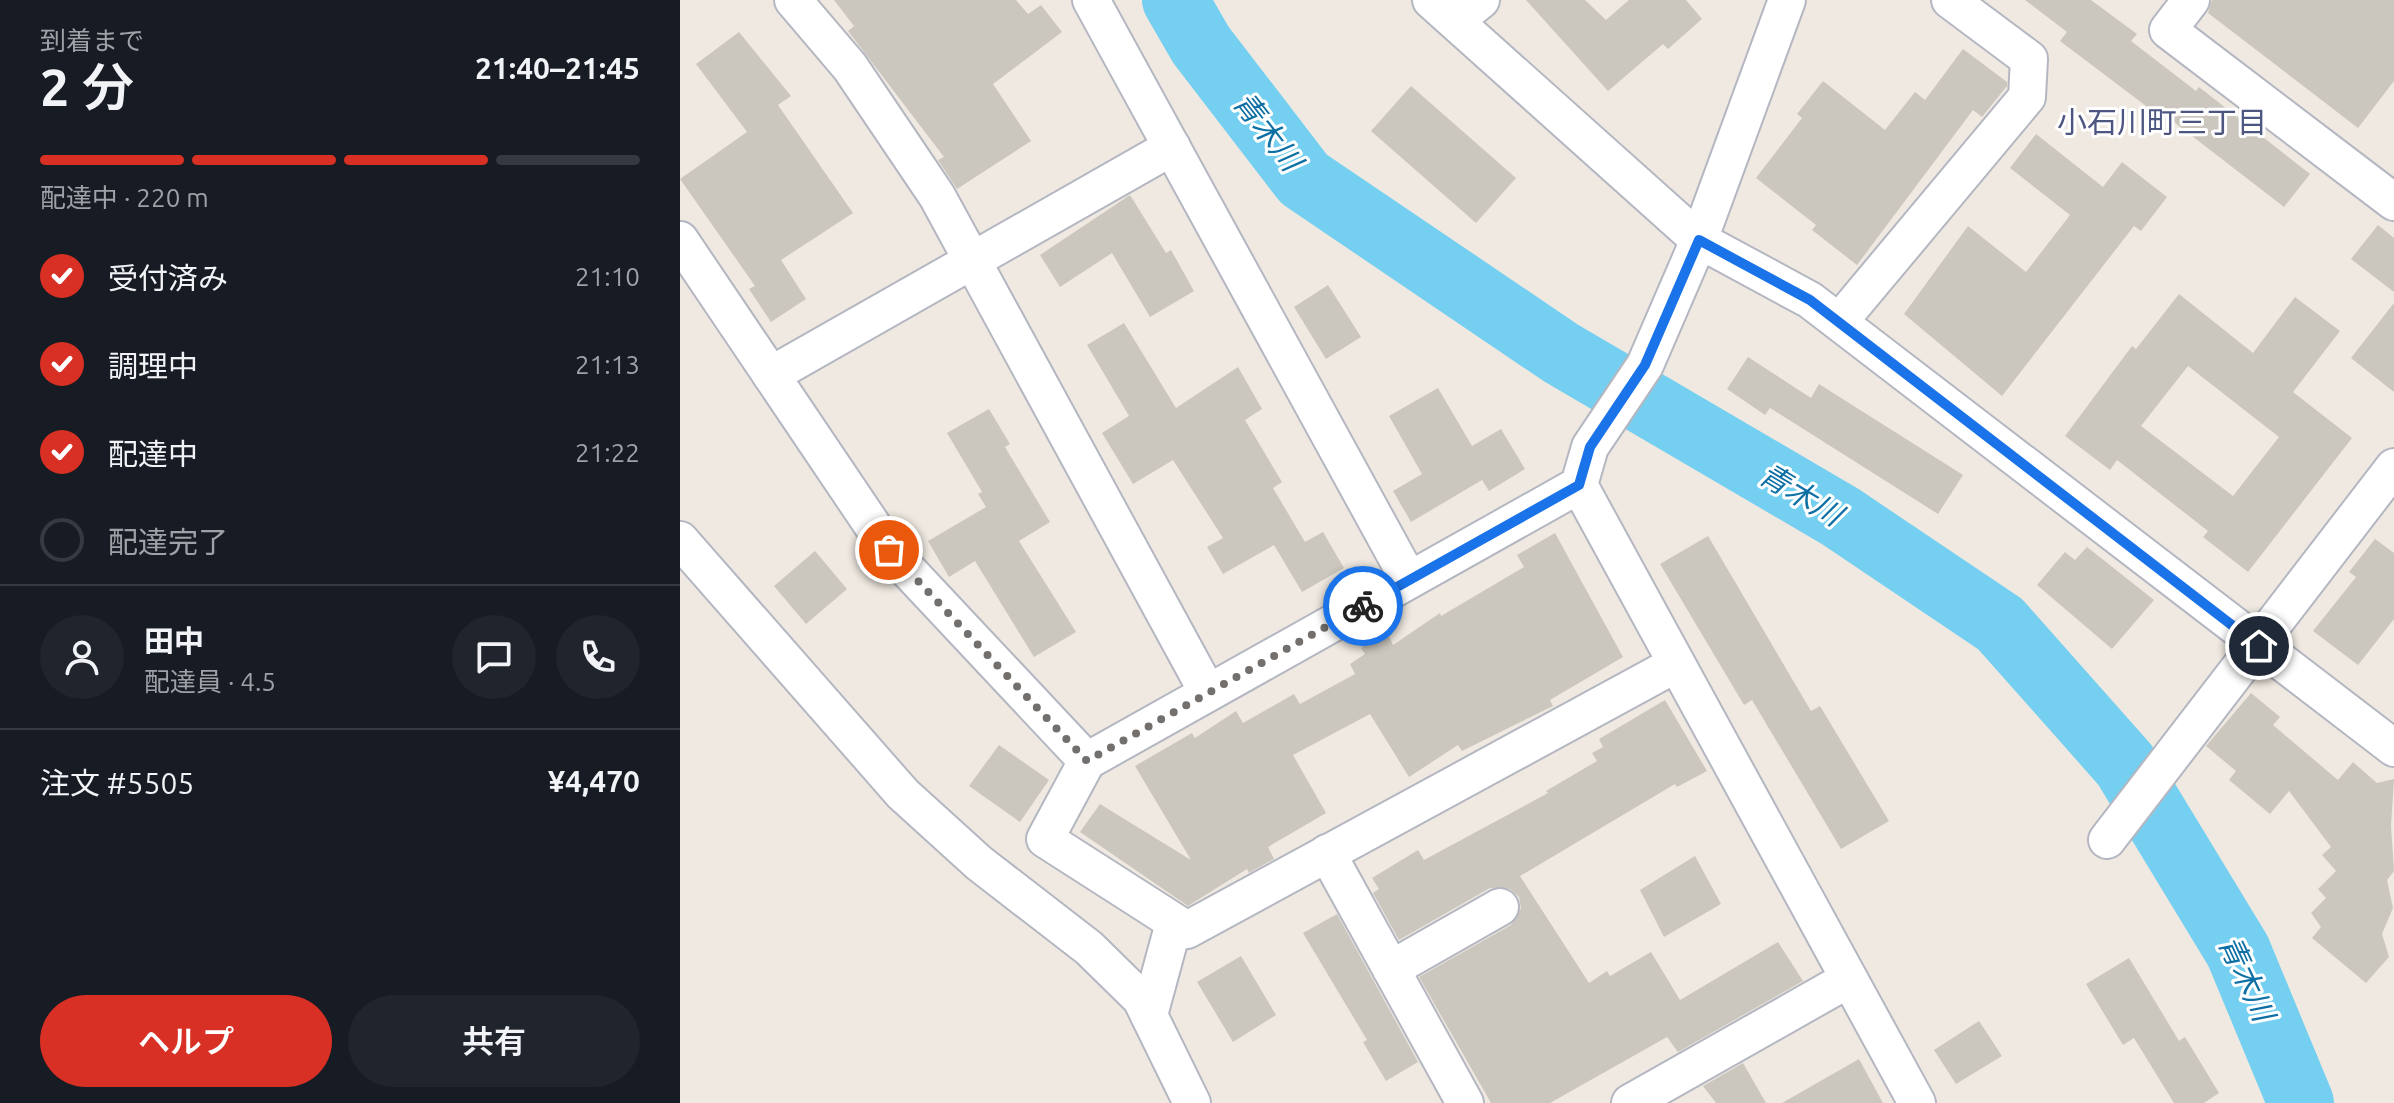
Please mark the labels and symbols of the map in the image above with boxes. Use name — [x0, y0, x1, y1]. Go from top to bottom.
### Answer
water label: 青木川 — [1227, 85, 1311, 179]
district label: 小石川町三丁目 — [2057, 105, 2267, 139]
water label: 青木川 — [1754, 456, 1851, 533]
pin — [855, 516, 923, 584]
courier — [1323, 566, 1403, 646]
pin — [2225, 612, 2293, 680]
water label: 青木川 — [2213, 930, 2283, 1029]

